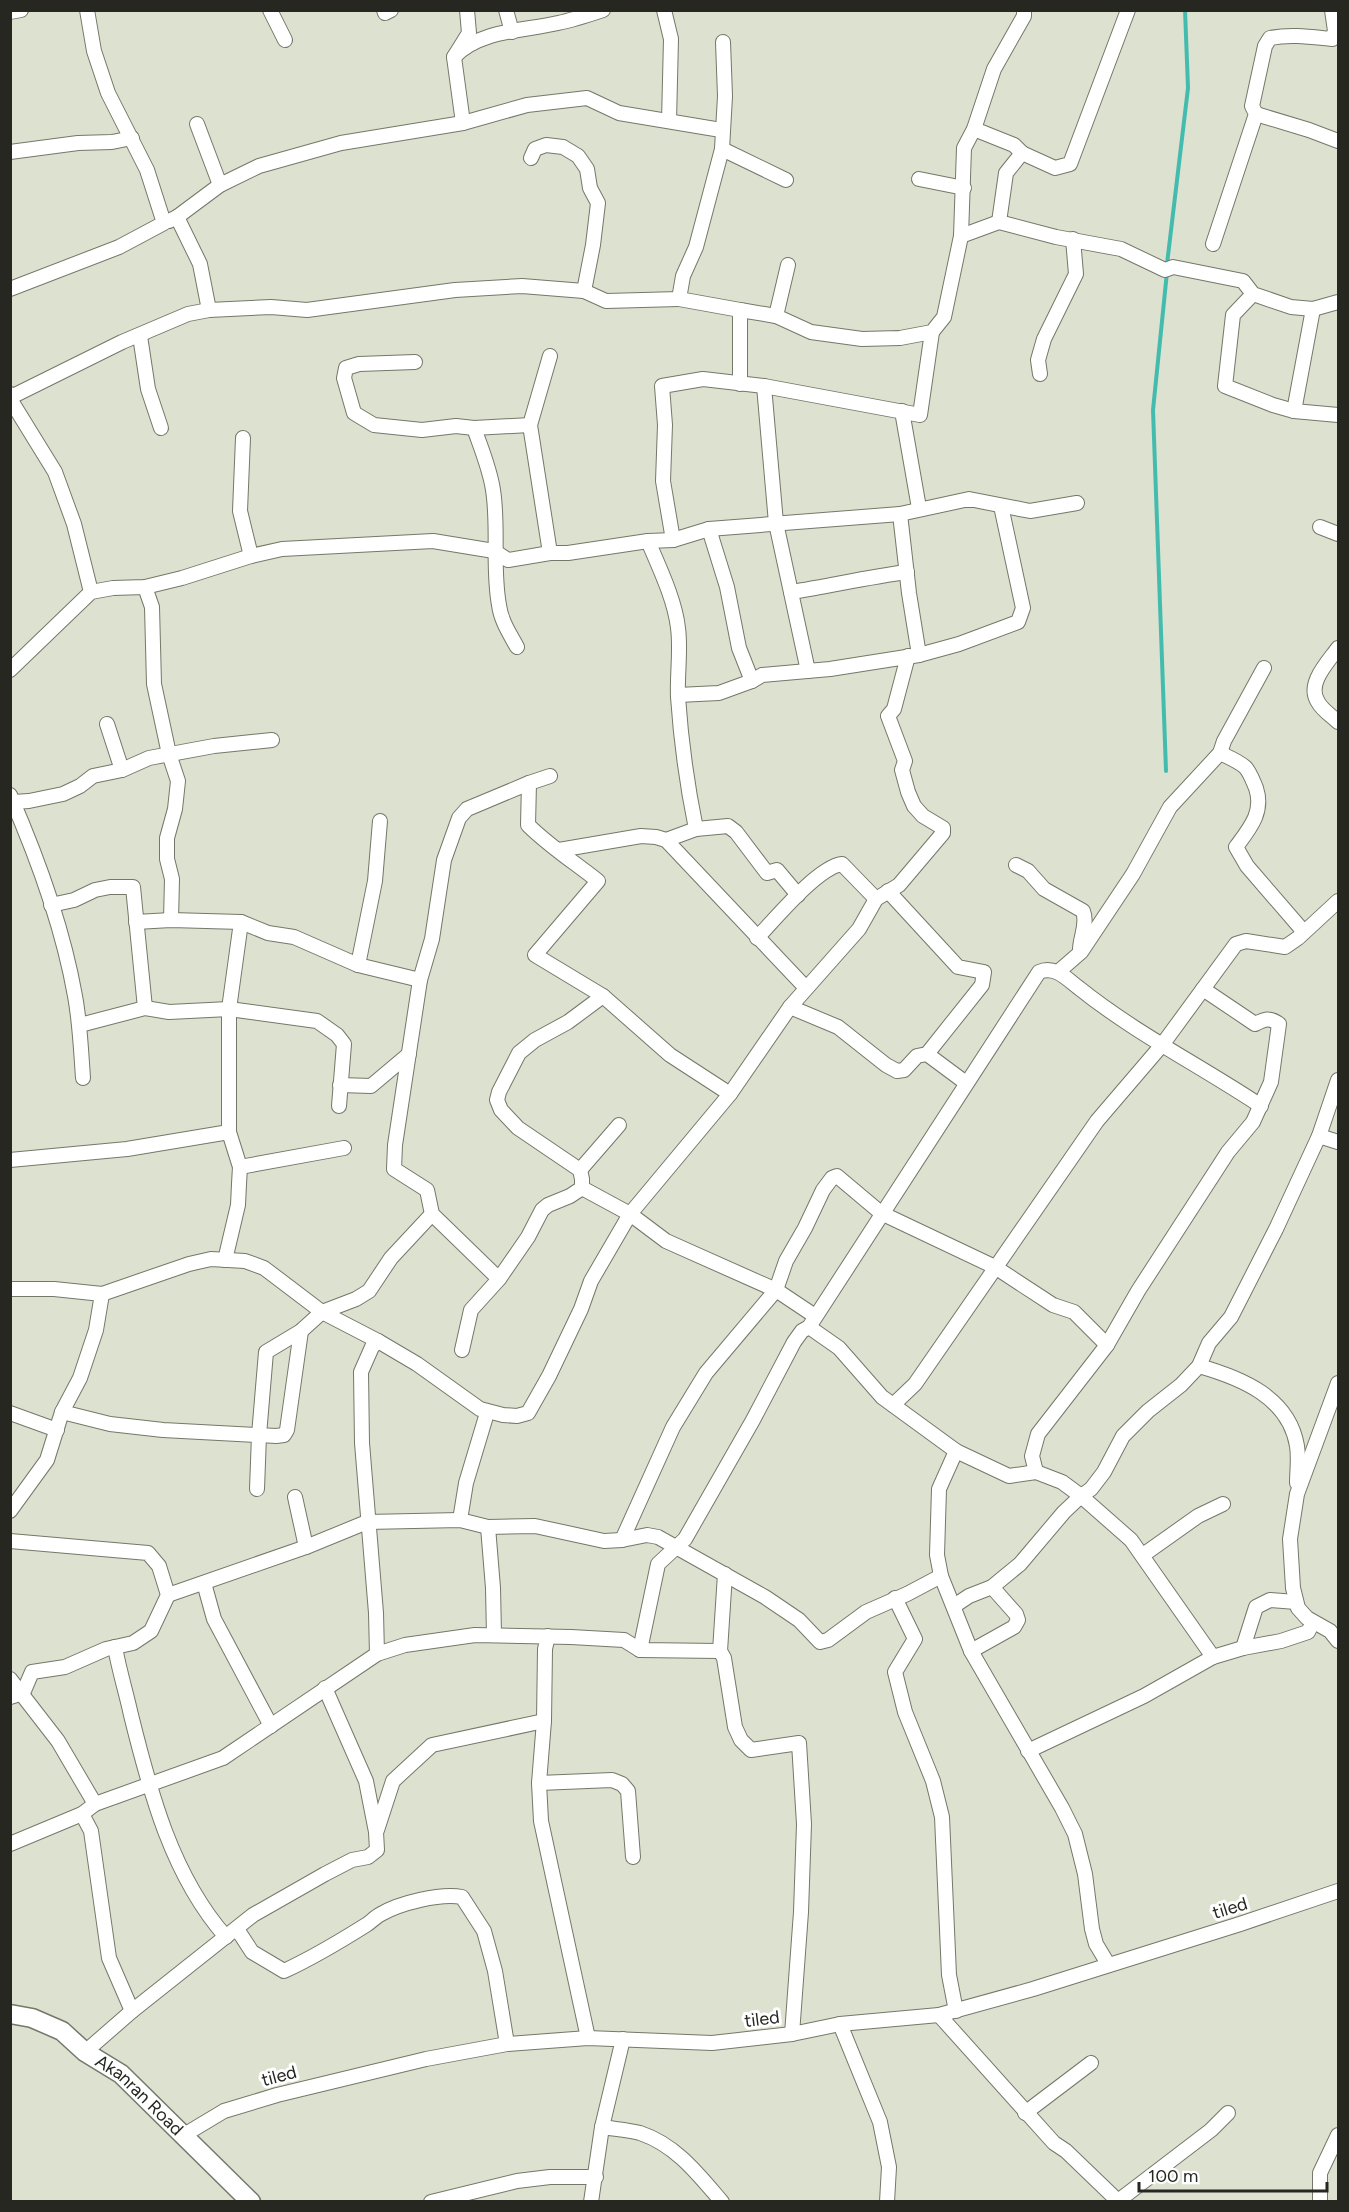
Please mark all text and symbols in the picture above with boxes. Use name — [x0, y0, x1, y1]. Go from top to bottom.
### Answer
street label: tiled — [1210, 1892, 1250, 1924]
street label: tiled — [743, 2006, 781, 2032]
street label: Akanran Road — [91, 2050, 188, 2140]
street label: tiled — [259, 2061, 299, 2091]
scale bar — [1139, 2155, 1326, 2193]
text: 100 m — [1148, 2165, 1198, 2187]

